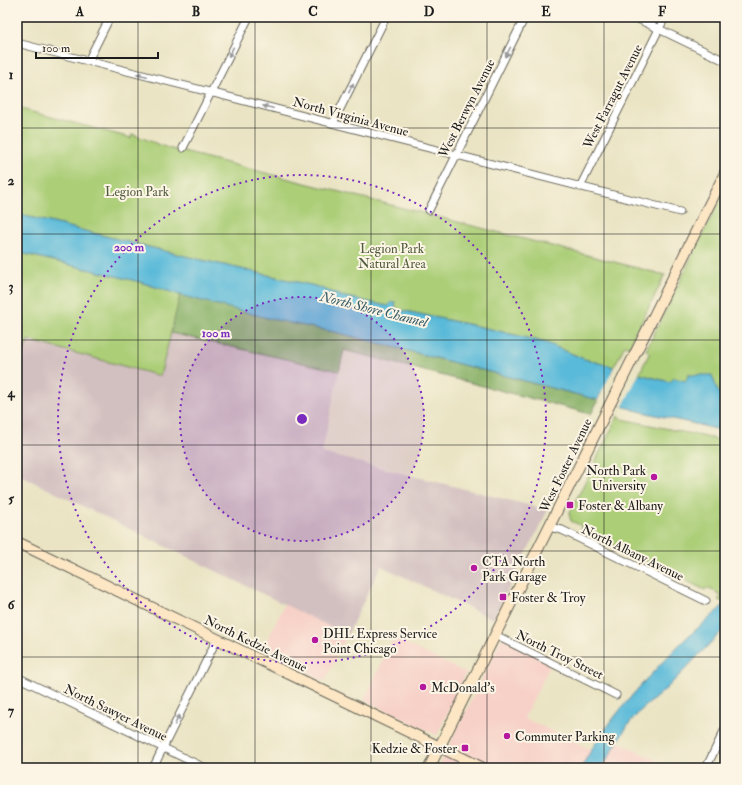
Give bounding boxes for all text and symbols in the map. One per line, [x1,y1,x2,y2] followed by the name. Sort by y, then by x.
[75,4,85,20] text: A
[192,4,200,20] text: B
[308,4,318,20] text: C
[424,4,435,20] text: D
[541,4,551,20] text: E
[658,4,667,20] text: F
[36,34,158,60] scale bar
[42,41,71,56] text: 100 m
[579,41,646,152] street label: West Farragut Avenue
[228,46,234,58] one-way arrow
[505,46,511,58] one-way arrow
[435,56,500,162] street label: West Berwyn Avenue
[9,67,14,83] text: 1
[136,72,148,78] one-way arrow
[348,82,354,94] one-way arrow
[291,94,411,140] street label: North Virginia Avenue
[262,104,274,110] one-way arrow
[8,173,15,189] text: 2
[105,184,170,200] park label: Legion Park
[114,240,145,255] text: 200 m
[358,241,427,272] park label: Legion Park Natural Area
[9,279,14,295] text: 3
[318,288,431,331] water label: North Shore Channel
[202,326,231,341] text: 100 m
[6,385,15,401] text: 4
[295,412,309,426] centre of rings
[536,415,596,516] street label: West Foster Avenue
[586,463,647,495] place label: North Park University
[649,472,659,482] marker: North Park University
[8,491,14,507] text: 5
[578,498,663,515] place label: Foster & Albany
[565,500,575,510] marker: Foster & Albany
[578,521,687,586] street label: North Albany Avenue
[482,554,547,585] place label: CTA North Park Garage
[469,563,479,573] marker: CTA North Park Garage
[511,590,586,607] place label: Foster & Troy
[498,592,508,602] marker: Foster & Troy
[8,597,16,613] text: 6
[202,612,310,676] street label: North Kedzie Avenue
[323,626,438,657] place label: DHL Express Service Point Chicago
[513,627,606,684] street label: North Troy Street
[310,635,320,645] marker: DHL Express Service Point Chicago
[431,680,495,696] place label: McDonald's
[61,681,170,746] street label: North Sawyer Avenue
[418,682,428,692] marker: McDonald's
[8,703,15,719] text: 7
[173,715,180,726] one-way arrow
[515,729,616,745] place label: Commuter Parking
[502,731,512,741] marker: Commuter Parking
[372,741,457,757] place label: Kedzie & Foster
[460,743,470,753] marker: Kedzie & Foster

